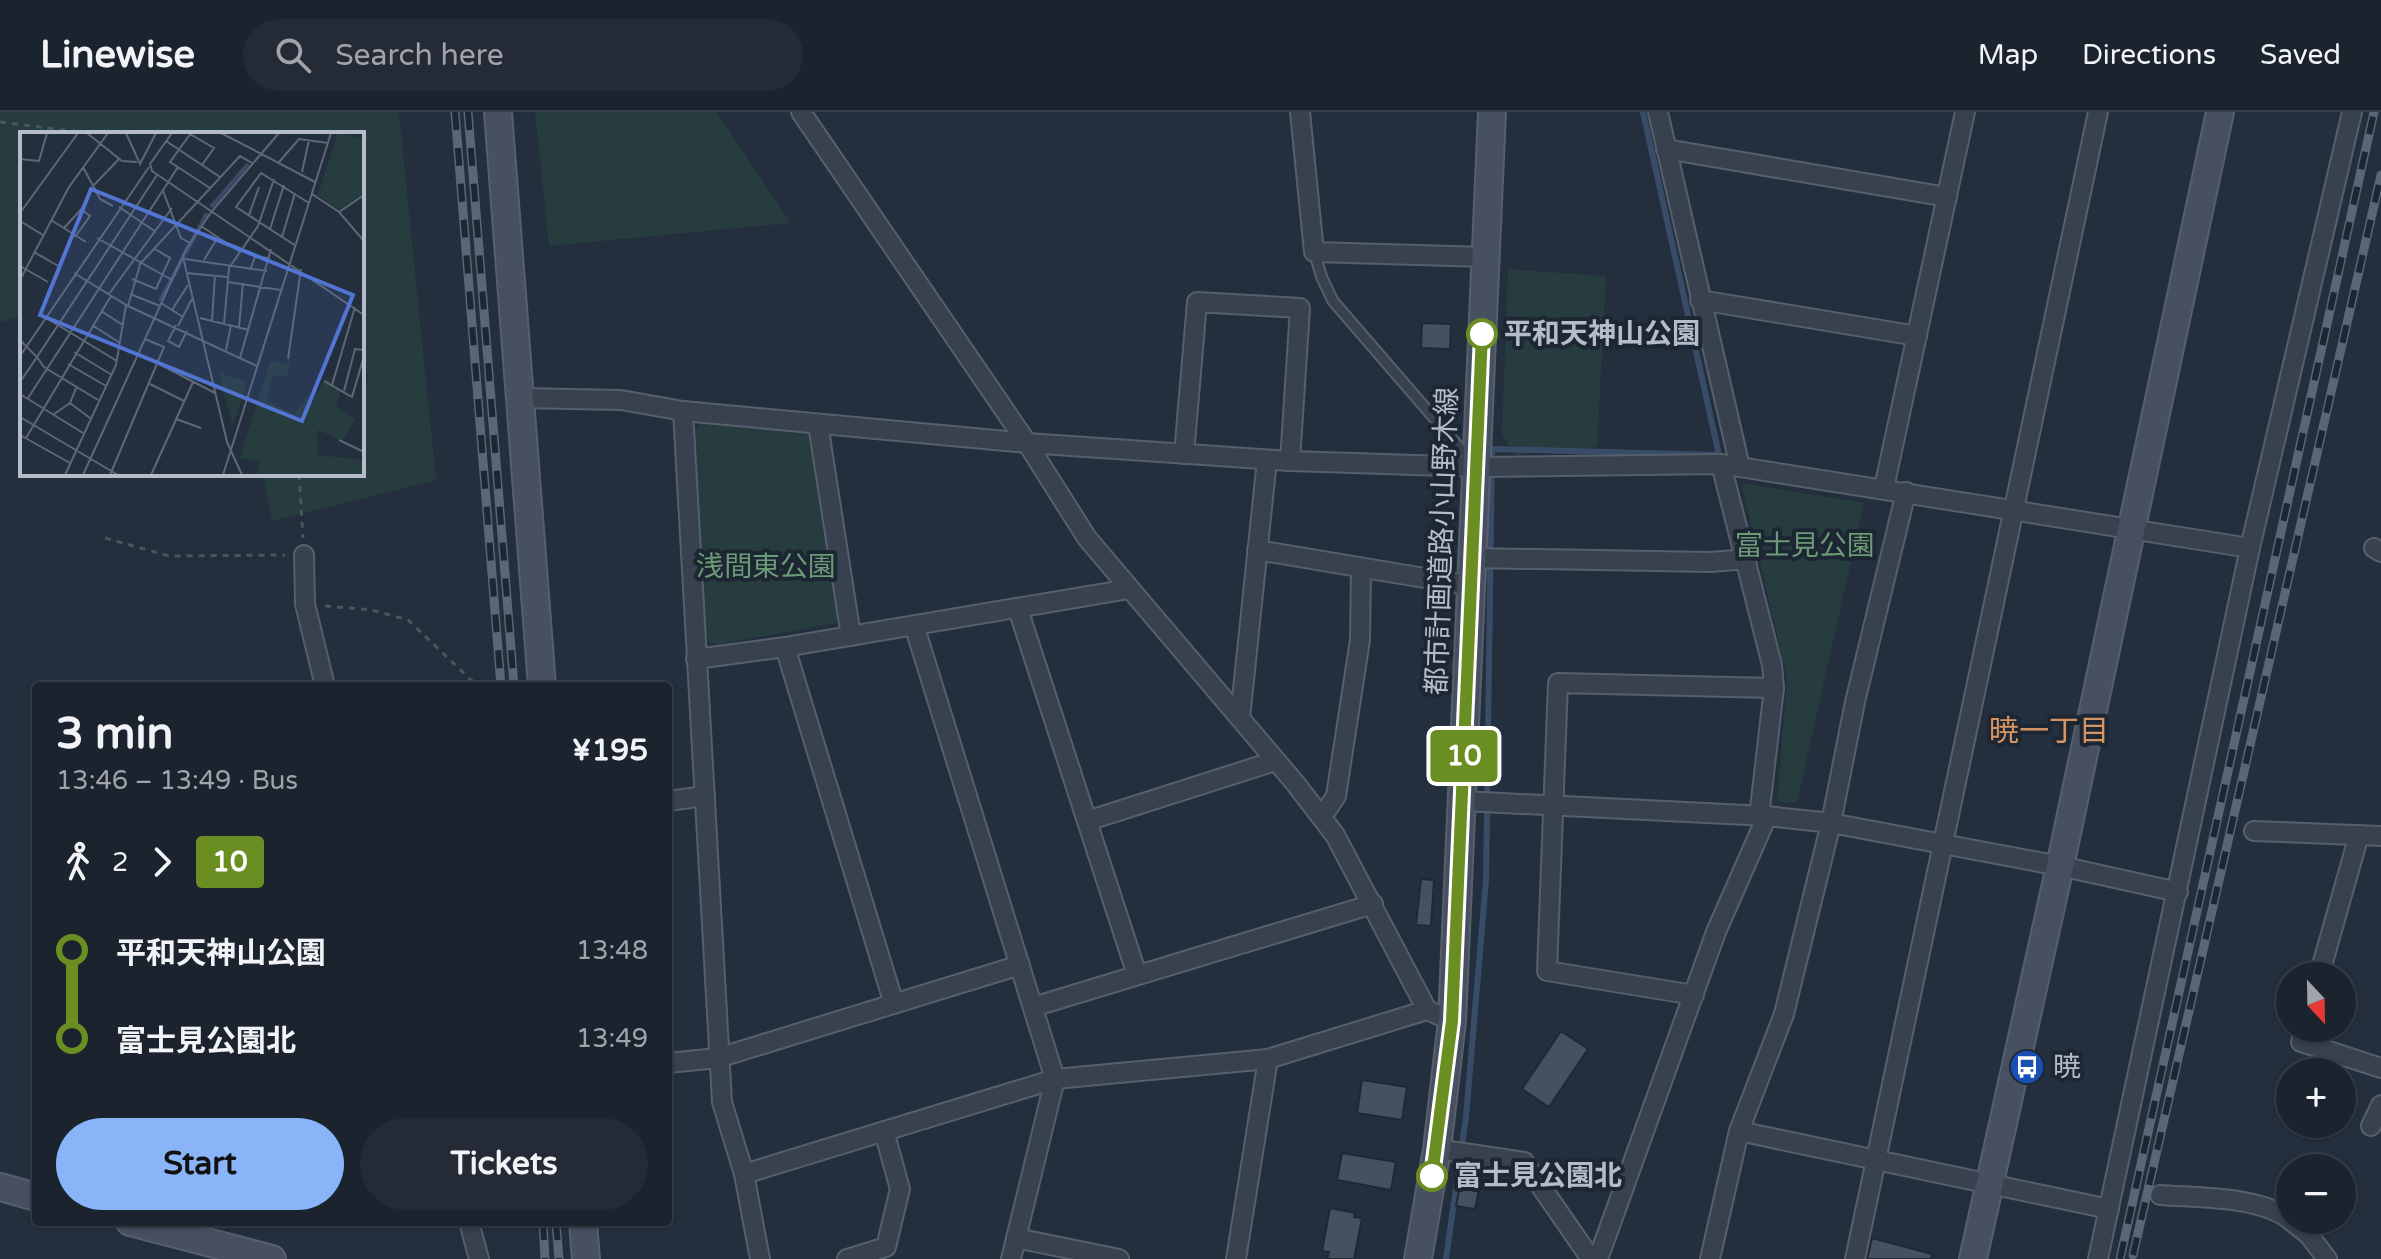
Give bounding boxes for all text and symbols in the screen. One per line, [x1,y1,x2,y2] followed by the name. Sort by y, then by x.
[243,19,803,91] search box
[40,32,195,78] text: Linewise
[271,33,315,77] icon: search
[335,37,504,74] text: Search here
[1978,38,2038,72] text: Map
[2082,38,2216,72] text: Directions
[2260,38,2341,72] text: Saved
[20,132,364,476] inset map
[1504,317,1700,351] place label: 平和天神山公園
[1467,319,1497,349] marker: 平和天神山公園
[1420,386,1464,696] street label: 都市計画道路小山野木線
[1735,529,1875,563] park label: 富士見公園
[696,550,836,584] park label: 浅間東公園
[56,708,173,761] text: 3 min
[1989,713,2109,750] district label: 暁一丁目
[1428,730,1500,782] line badge: 10
[572,732,648,769] text: ¥195
[1446,739,1482,773] text: 10
[56,765,298,796] text: 13:46 – 13:49 · Bus
[56,840,100,884] icon: walk
[140,840,184,884] icon: forward
[212,845,248,879] text: 10
[112,847,128,878] text: 2
[116,935,326,972] text: 平和天神山公園
[576,935,648,966] text: 13:48
[2276,962,2356,1042] north arrow
[2276,962,2356,1234] map controls
[116,1023,296,1060] text: 富士見公園北
[576,1023,648,1054] text: 13:49
[2008,1048,2046,1086] bus stop icon: 暁
[2053,1050,2081,1084] place label: 暁
[2276,1058,2356,1138] button: +
[56,1118,344,1210] button: Start
[360,1118,648,1210] button: Tickets
[2276,1154,2356,1234] button: −
[1454,1159,1622,1193] place label: 富士見公園北
[1417,1161,1447,1191] marker: 富士見公園北

